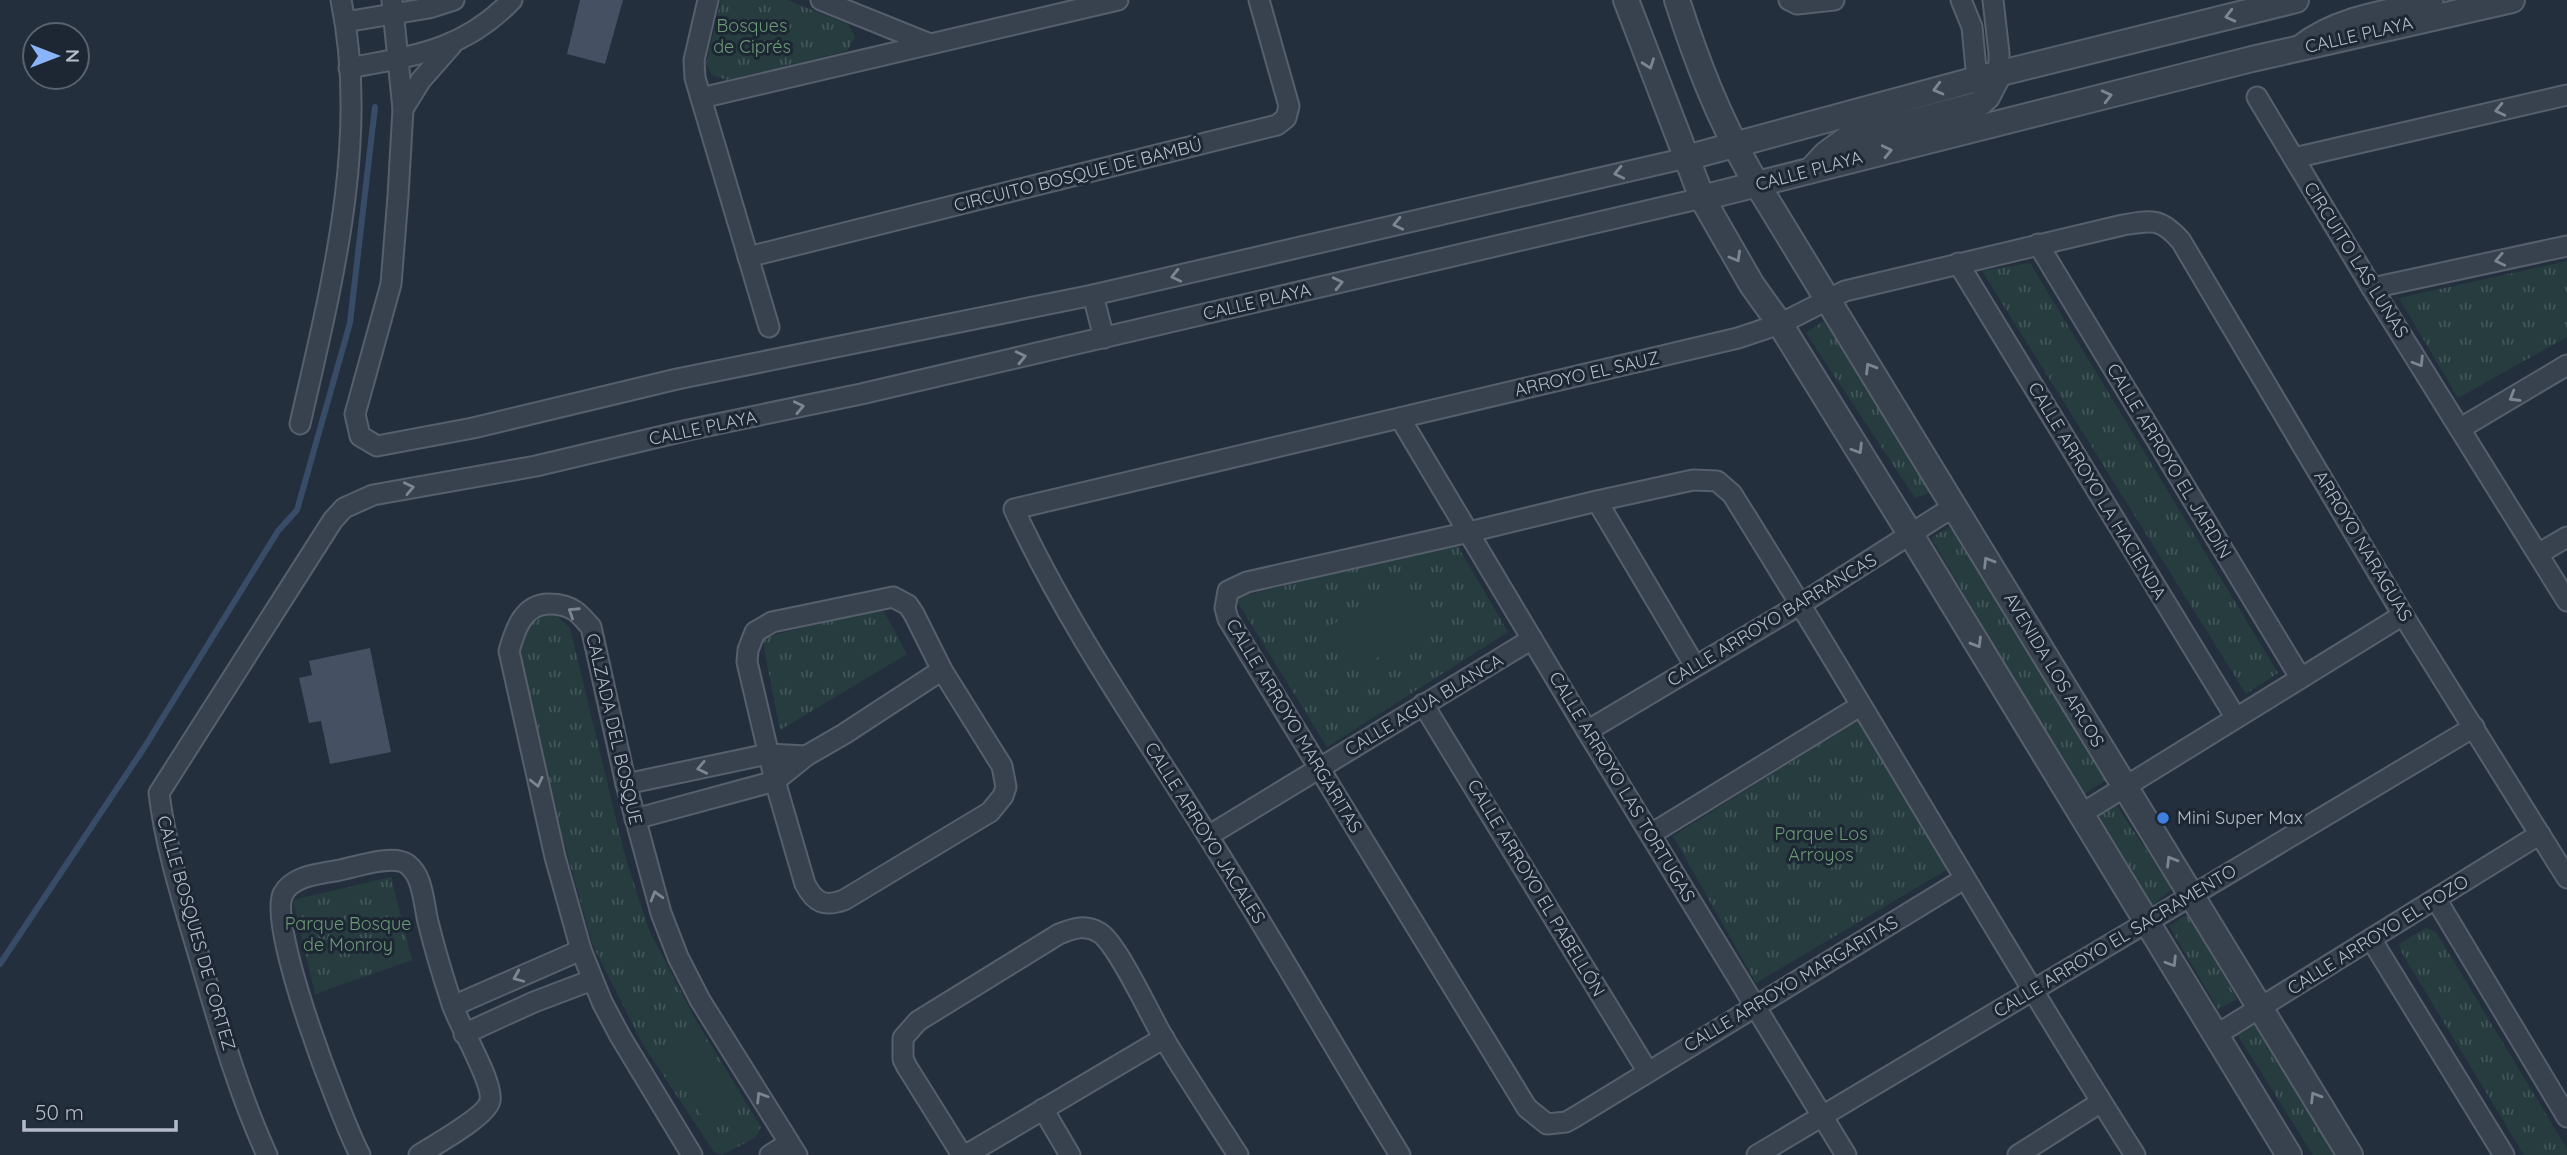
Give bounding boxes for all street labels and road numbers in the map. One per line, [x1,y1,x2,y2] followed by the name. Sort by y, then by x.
[2303,11,2415,58] street label: CALLE PLAYA
[951,133,1204,217] street label: CIRCUITO BOSQUE DE BAMBÚ
[1753,145,1865,196] street label: CALLE PLAYA
[2299,177,2414,342] street label: CIRCUITO LAS LUNAS
[1201,278,1313,325] street label: CALLE PLAYA
[1512,346,1662,401] street label: ARROYO EL SAUZ
[2102,359,2237,563] street label: CALLE ARROYO EL JARDÍN
[2023,378,2172,604] street label: CALLE ARROYO LA HACIENDA
[647,405,759,450] street label: CALLE PLAYA
[2309,466,2418,626] street label: ARROYO NARAGUAS
[1663,548,1881,691] street label: CALLE ARROYO BARRANCAS
[1999,588,2110,751] street label: AVENIDA LOS ARCOS
[1221,614,1368,837] street label: CALLE ARROYO MARGARITAS
[581,631,648,827] street label: CALZADA DEL BOSQUE
[1340,648,1507,761] street label: CALLE AGUA BLANCA
[1544,667,1701,906] street label: CALLE ARROYO LAS TORTUGAS
[1140,738,1271,928] street label: CALLE ARROYO JACALES
[1462,775,1610,1000] street label: CALLE ARROYO EL PABELLÓN
[152,813,241,1053] street label: CALLE BOSQUES DE CORTEZ
[1989,859,2240,1022] street label: CALLE ARROYO EL SACRAMENTO
[2283,869,2473,1000] street label: CALLE ARROYO EL POZO
[1679,910,1902,1057] street label: CALLE ARROYO MARGARITAS

